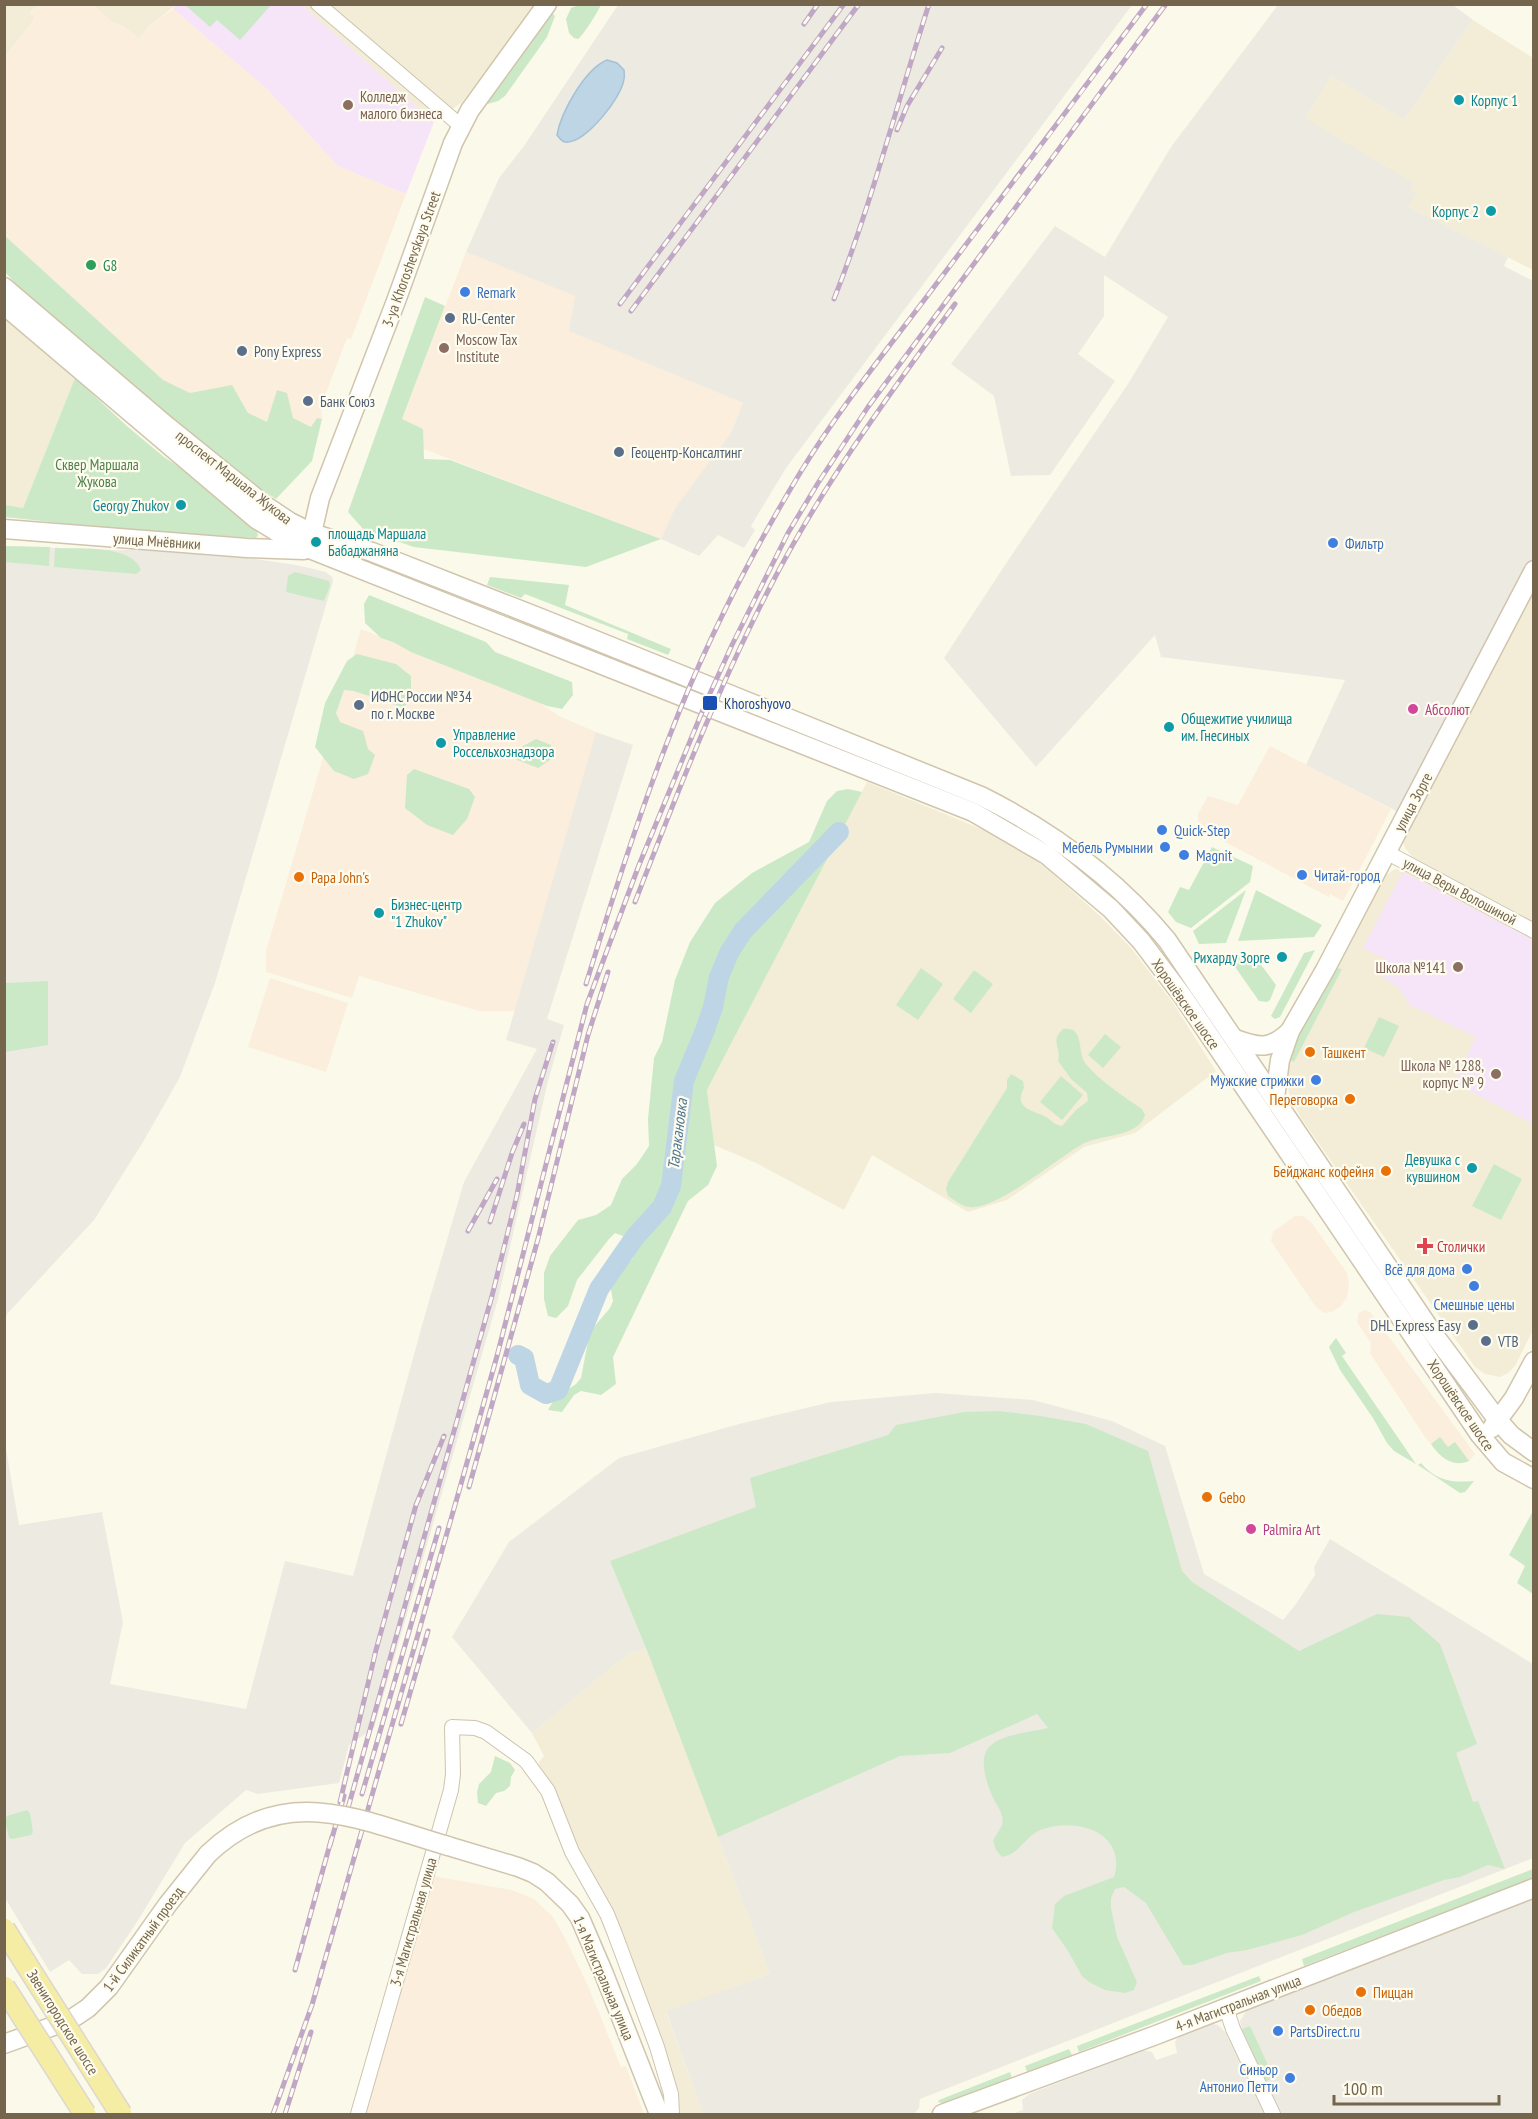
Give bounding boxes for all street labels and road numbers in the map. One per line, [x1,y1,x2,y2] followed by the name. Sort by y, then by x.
[378,188,444,330] street label: 3-ya Khoroshevskaya Street
[172,426,296,528] street label: проспект Маршала Жукова
[113,528,201,554] street label: улица Мнёвники
[1390,769,1436,835] street label: улица Зорге
[1400,853,1520,929] street label: улица Веры Волошиной
[1148,955,1224,1053] street label: Хорошёвское шоссе
[1423,1356,1499,1454] street label: Хорошёвское шоссе
[386,1855,440,1989] street label: 3-я Магистральная улица
[98,1882,188,1995] street label: 1-й Силикатный проезд
[569,1913,639,2043] street label: 1-я Магистральная улица
[23,1966,103,2078] street label: Звенигородское шоссе
[1172,1970,1304,2036] street label: 4-я Магистральная улица

